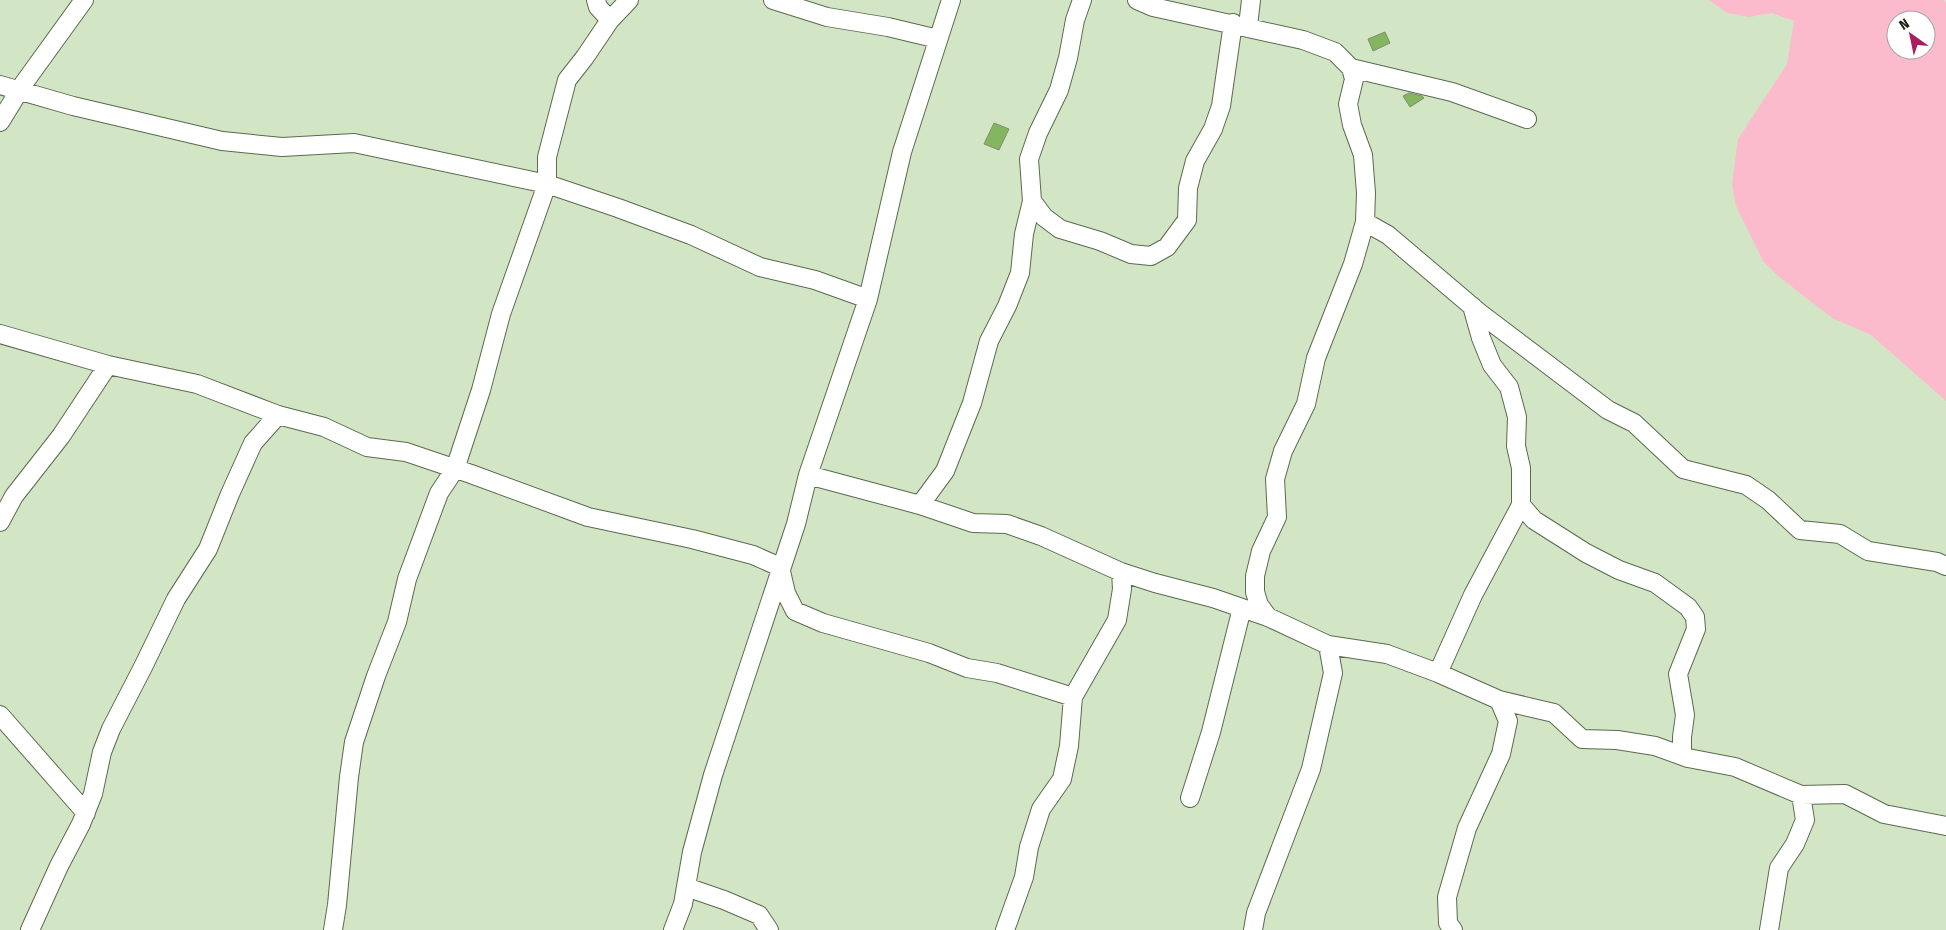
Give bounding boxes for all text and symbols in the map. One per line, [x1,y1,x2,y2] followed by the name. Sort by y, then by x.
[1886,10,1936,60] north arrow
[1896,15,1912,34] text: N

